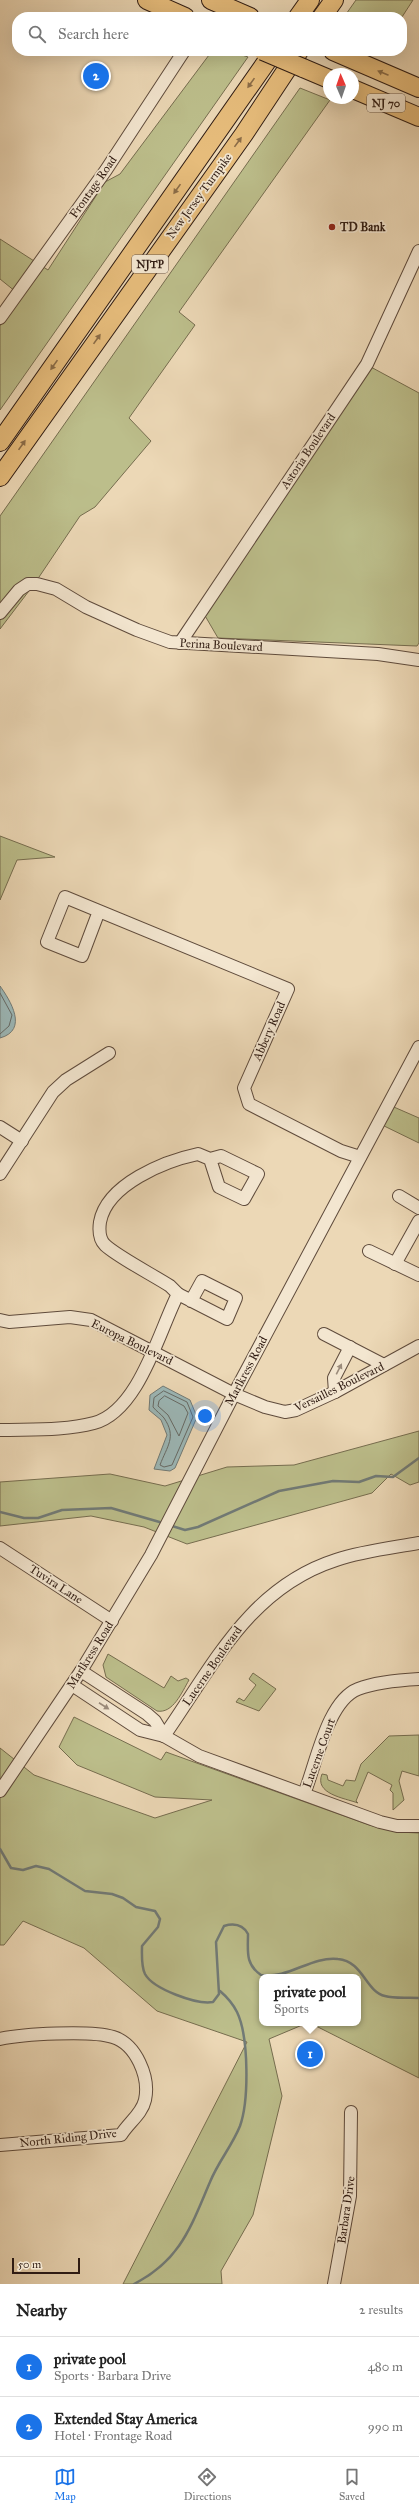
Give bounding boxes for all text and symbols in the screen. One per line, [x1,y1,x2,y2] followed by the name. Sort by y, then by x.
[12,12,407,56] search box
[26,23,48,45] icon: search
[58,25,129,43] text: Search here
[83,61,109,91] pin: 2
[323,68,359,104] north arrow
[378,70,389,76] one-way arrow
[247,78,255,88] one-way arrow
[367,94,405,112] road number: NJ 70
[234,137,242,148] one-way arrow
[163,151,236,242] street label: New Jersey Turnpike
[66,153,120,221] street label: Frontage Road
[173,184,181,195] one-way arrow
[339,220,386,234] place label: TD Bank
[327,222,337,232] marker: TD Bank
[132,255,168,273] road number: NJTP
[93,334,101,344] one-way arrow
[50,359,58,370] one-way arrow
[277,411,338,492] street label: Astoria Boulevard
[18,440,26,451] one-way arrow
[179,636,263,654] street label: Perina Boulevard
[249,999,288,1064] street label: Abbery Road
[89,1316,175,1368] street label: Europa Boulevard
[222,1334,270,1408] street label: Marlkress Road
[291,1359,386,1415] street label: Versailles Boulevard
[336,1363,342,1374] one-way arrow
[195,1406,215,1426] your location
[27,1561,85,1607] street label: Tuvira Lane
[64,1619,116,1691] street label: Marlkress Road
[179,1624,245,1708] street label: Lucerne Boulevard
[99,1703,110,1710] one-way arrow
[300,1715,338,1790] street label: Lucerne Court
[259,1974,361,2026] popup
[274,1983,346,2001] text: private pool
[274,2001,309,2017] text: Sports
[297,2039,323,2069] pin: 1
[19,2126,117,2151] street label: North Riding Drive
[334,2175,358,2245] street label: Barbara Drive
[12,2256,80,2275] scale bar
[18,2258,41,2271] text: 50 m
[16,2300,67,2321] text: Nearby
[359,2302,403,2318] text: 2 results
[54,2350,126,2368] text: private pool
[26,2359,32,2375] text: 1
[368,2359,403,2375] text: 480 m
[54,2368,171,2384] text: Sports · Barbara Drive
[54,2410,197,2428] text: Extended Stay America
[26,2419,32,2435] text: 2
[368,2419,403,2435] text: 990 m
[54,2428,172,2444] text: Hotel · Frontage Road
[54,2466,76,2503] tab: Map
[184,2466,231,2503] tab: Directions
[339,2466,365,2503] tab: Saved

